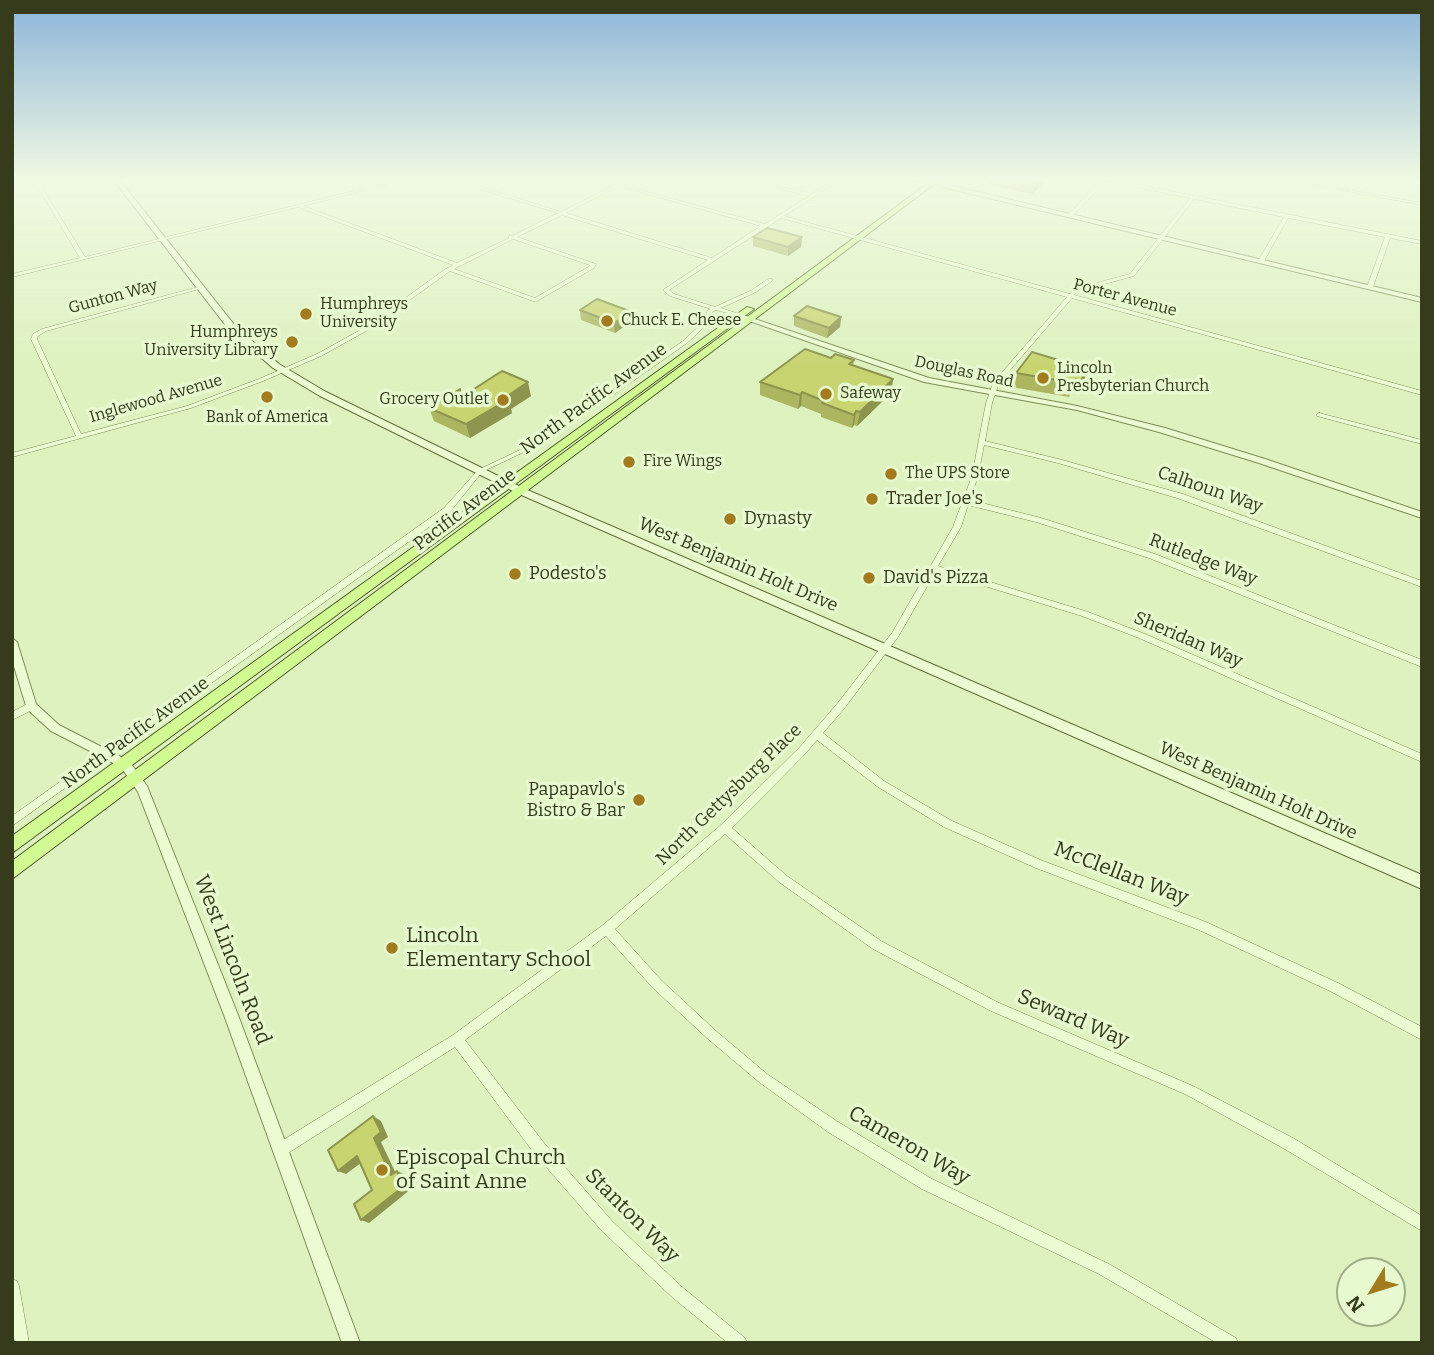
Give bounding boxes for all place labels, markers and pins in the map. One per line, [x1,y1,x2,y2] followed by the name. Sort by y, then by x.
[320,295,408,333] place label: Humphreys University
[298,306,314,322] marker: Humphreys University
[621,311,741,331] place label: Chuck E. Cheese
[599,313,615,329] marker: Chuck E. Cheese
[144,323,278,361] place label: Humphreys University Library
[284,334,300,350] marker: Humphreys University Library
[1057,359,1209,397] place label: Lincoln Presbyterian Church
[1035,370,1051,386] marker: Lincoln Presbyterian Church
[840,384,901,404] place label: Safeway
[818,386,834,402] marker: Safeway
[259,389,275,405] marker: Bank of America
[379,390,489,410] place label: Grocery Outlet
[495,392,511,408] marker: Grocery Outlet
[206,408,328,428] place label: Bank of America
[643,452,722,472] place label: Fire Wings
[621,454,637,470] marker: Fire Wings
[905,464,1010,484] place label: The UPS Store
[883,466,899,482] marker: The UPS Store
[886,488,983,510] place label: Trader Joe's
[864,491,880,507] marker: Trader Joe's
[744,508,812,530] place label: Dynasty
[722,511,738,527] marker: Dynasty
[529,563,607,585] place label: Podesto's
[507,566,523,582] marker: Podesto's
[883,567,989,589] place label: David's Pizza
[861,570,877,586] marker: David's Pizza
[527,779,625,822] place label: Papapavlo's Bistro & Bar
[631,792,647,808] marker: Papapavlo's Bistro & Bar
[406,923,591,973] place label: Lincoln Elementary School
[384,940,400,956] marker: Lincoln Elementary School
[396,1145,566,1195] place label: Episcopal Church of Saint Anne
[374,1162,390,1178] marker: Episcopal Church of Saint Anne

